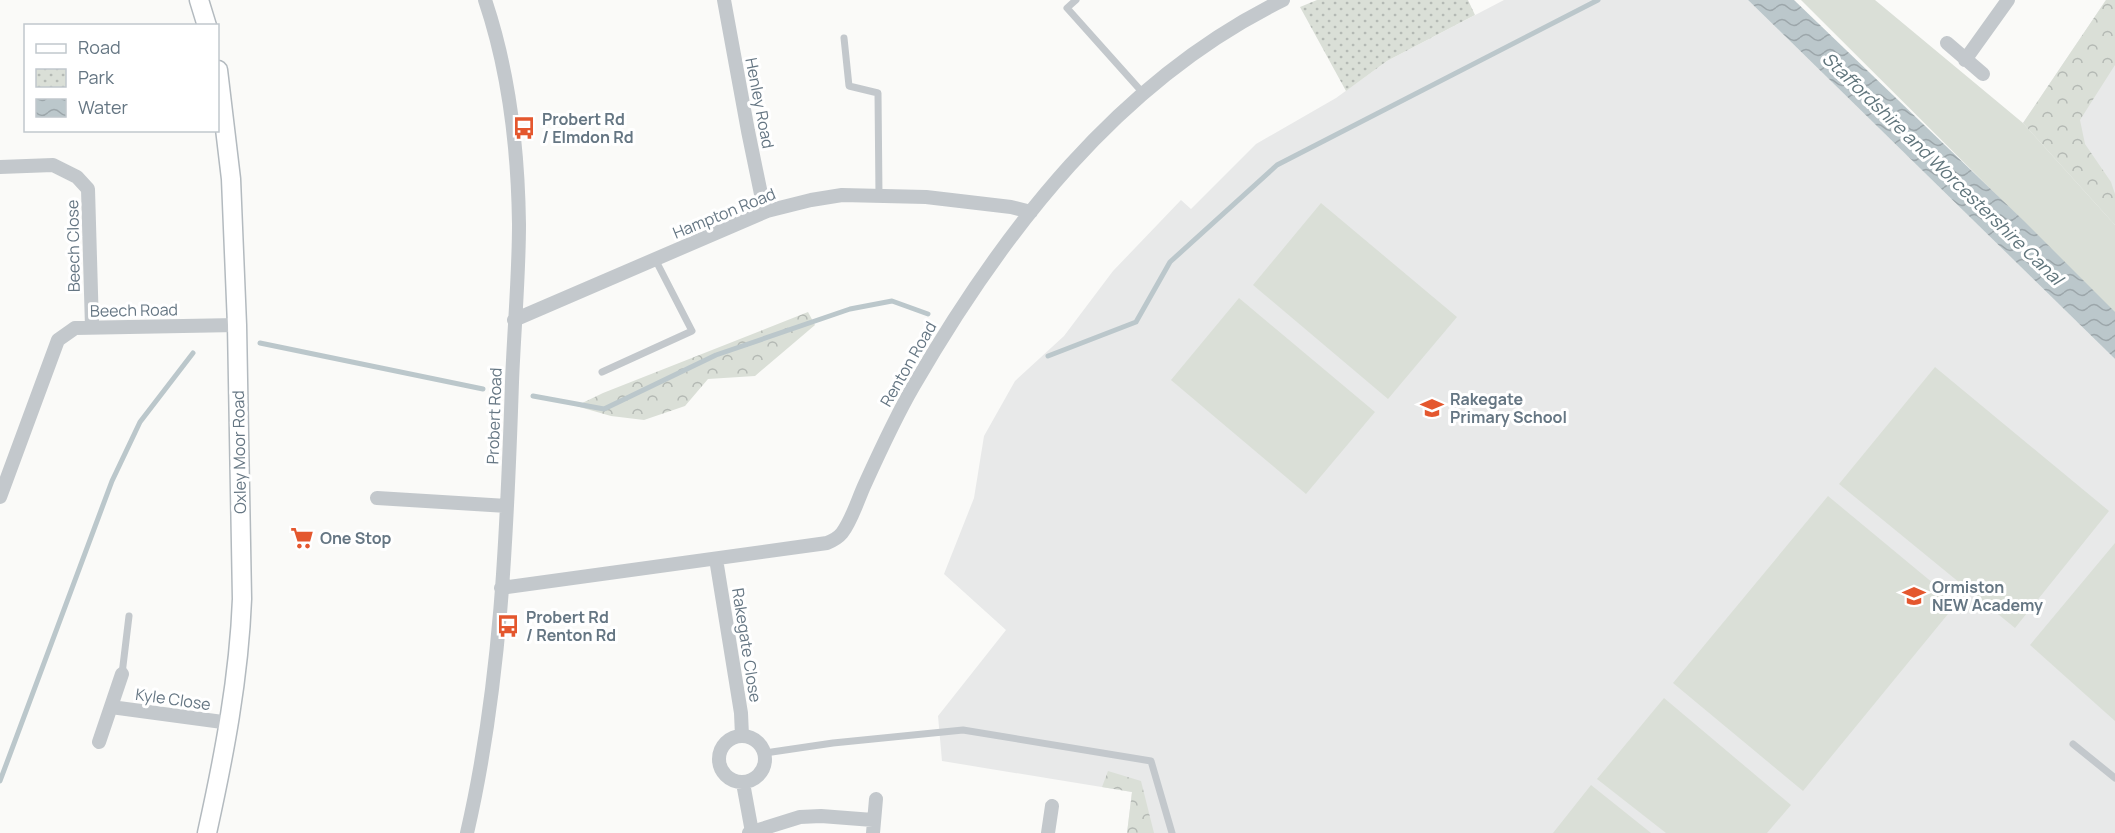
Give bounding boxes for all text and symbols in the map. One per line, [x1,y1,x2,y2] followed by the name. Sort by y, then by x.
[24,24,219,132] legend
[78,35,121,59] text: Road
[1818,46,2070,292] water label: Staffordshire and Worcestershire Canal
[740,56,780,150] street label: Henley Road
[78,65,115,89] text: Park
[78,95,128,119] text: Water
[542,108,634,148] place label: Probert Rd / Elmdon Rd
[511,115,537,141] bus stop icon: Probert Rd / Elmdon Rd
[669,182,779,244] street label: Hampton Road
[61,200,85,292] street label: Beech Close
[90,298,178,322] street label: Beech Road
[875,317,941,411] street label: Renton Road
[481,367,507,465] street label: Probert Road
[1450,388,1567,428] place label: Rakegate Primary School
[227,390,251,514] street label: Oxley Moor Road
[1419,395,1445,421] school or university icon: Rakegate Primary School
[289,525,315,551] supermarket icon: One Stop
[320,527,392,549] place label: One Stop
[1932,576,2043,616] place label: Ormiston NEW Academy
[1901,583,1927,609] school or university icon: Ormiston NEW Academy
[727,586,767,704] street label: Rakegate Close
[526,606,616,646] place label: Probert Rd / Renton Rd
[495,613,521,639] bus stop icon: Probert Rd / Renton Rd
[134,683,212,715] street label: Kyle Close

